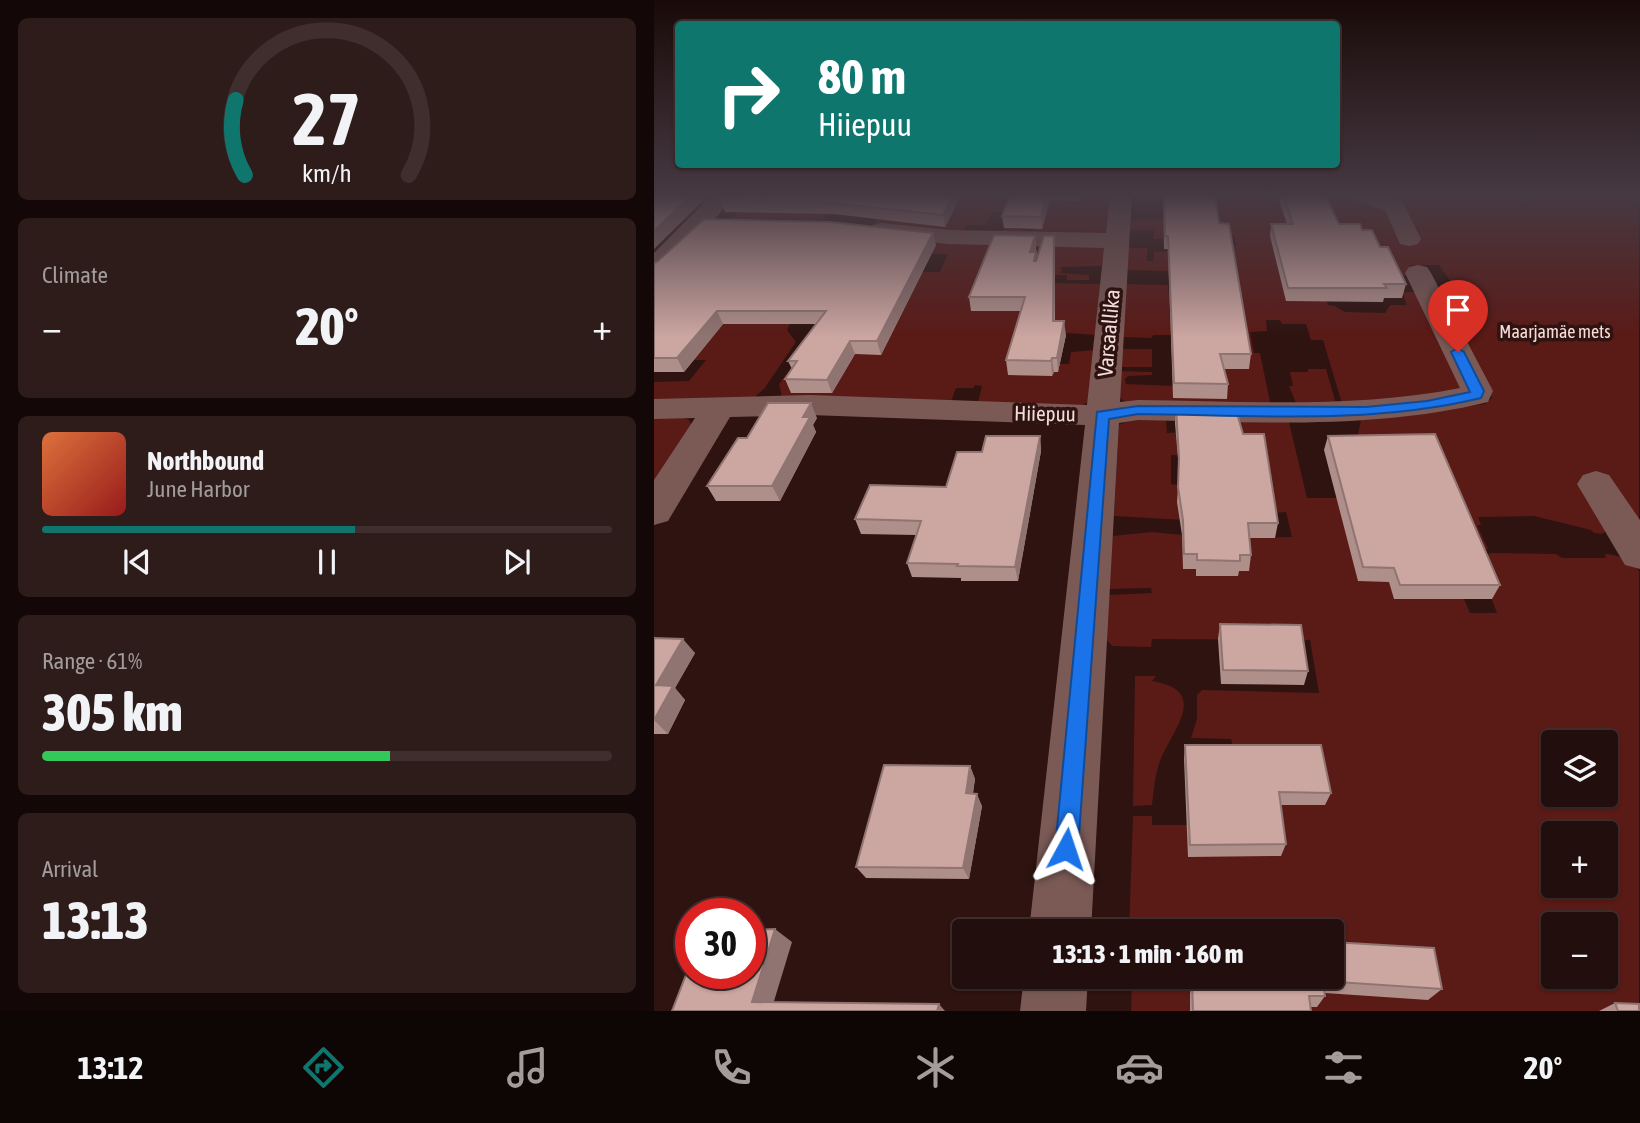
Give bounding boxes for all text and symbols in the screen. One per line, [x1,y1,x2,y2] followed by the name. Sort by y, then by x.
[818,48,906,104] text: 80 m
[703,49,794,140] icon: right
[293,77,361,160] text: 27
[818,106,912,143] text: Hiiepuu
[302,159,352,187] text: km/h
[42,262,108,288] text: Climate
[1428,280,1488,352] pin
[1092,288,1124,378] street label: Varsaallika
[1439,291,1477,329] icon: arrive
[295,296,359,356] text: 20°
[42,305,62,348] text: −
[592,305,612,348] text: +
[1499,321,1611,342] park label: Maarjamäe mets
[1014,400,1076,426] street label: Hiiepuu
[147,446,264,476] text: Northbound
[147,476,250,502] text: June Harbor
[118,543,156,581] icon: previous
[308,543,346,581] icon: pause
[498,543,536,581] icon: next
[42,648,142,674] text: Range · 61%
[42,682,183,742] text: 305 km
[1541,730,1618,989] map controls
[1541,730,1618,807] button: layers
[1029,812,1103,886] position arrow
[1541,821,1618,898] button: +
[42,856,98,882] text: Arrival
[42,890,149,950] text: 13:13
[675,898,766,989] speed limit sign: 30
[1541,912,1618,989] button: −
[1053,939,1243,969] text: 13:13 · 1 min · 160 m
[299,1043,348,1092] icon: directions
[503,1043,552,1092] icon: music
[707,1043,756,1092] icon: phone
[911,1043,960,1092] icon: climate
[1115,1043,1164,1092] icon: car
[1319,1043,1368,1092] icon: filters
[78,1049,143,1086] text: 13:12
[1523,1049,1562,1086] text: 20°

